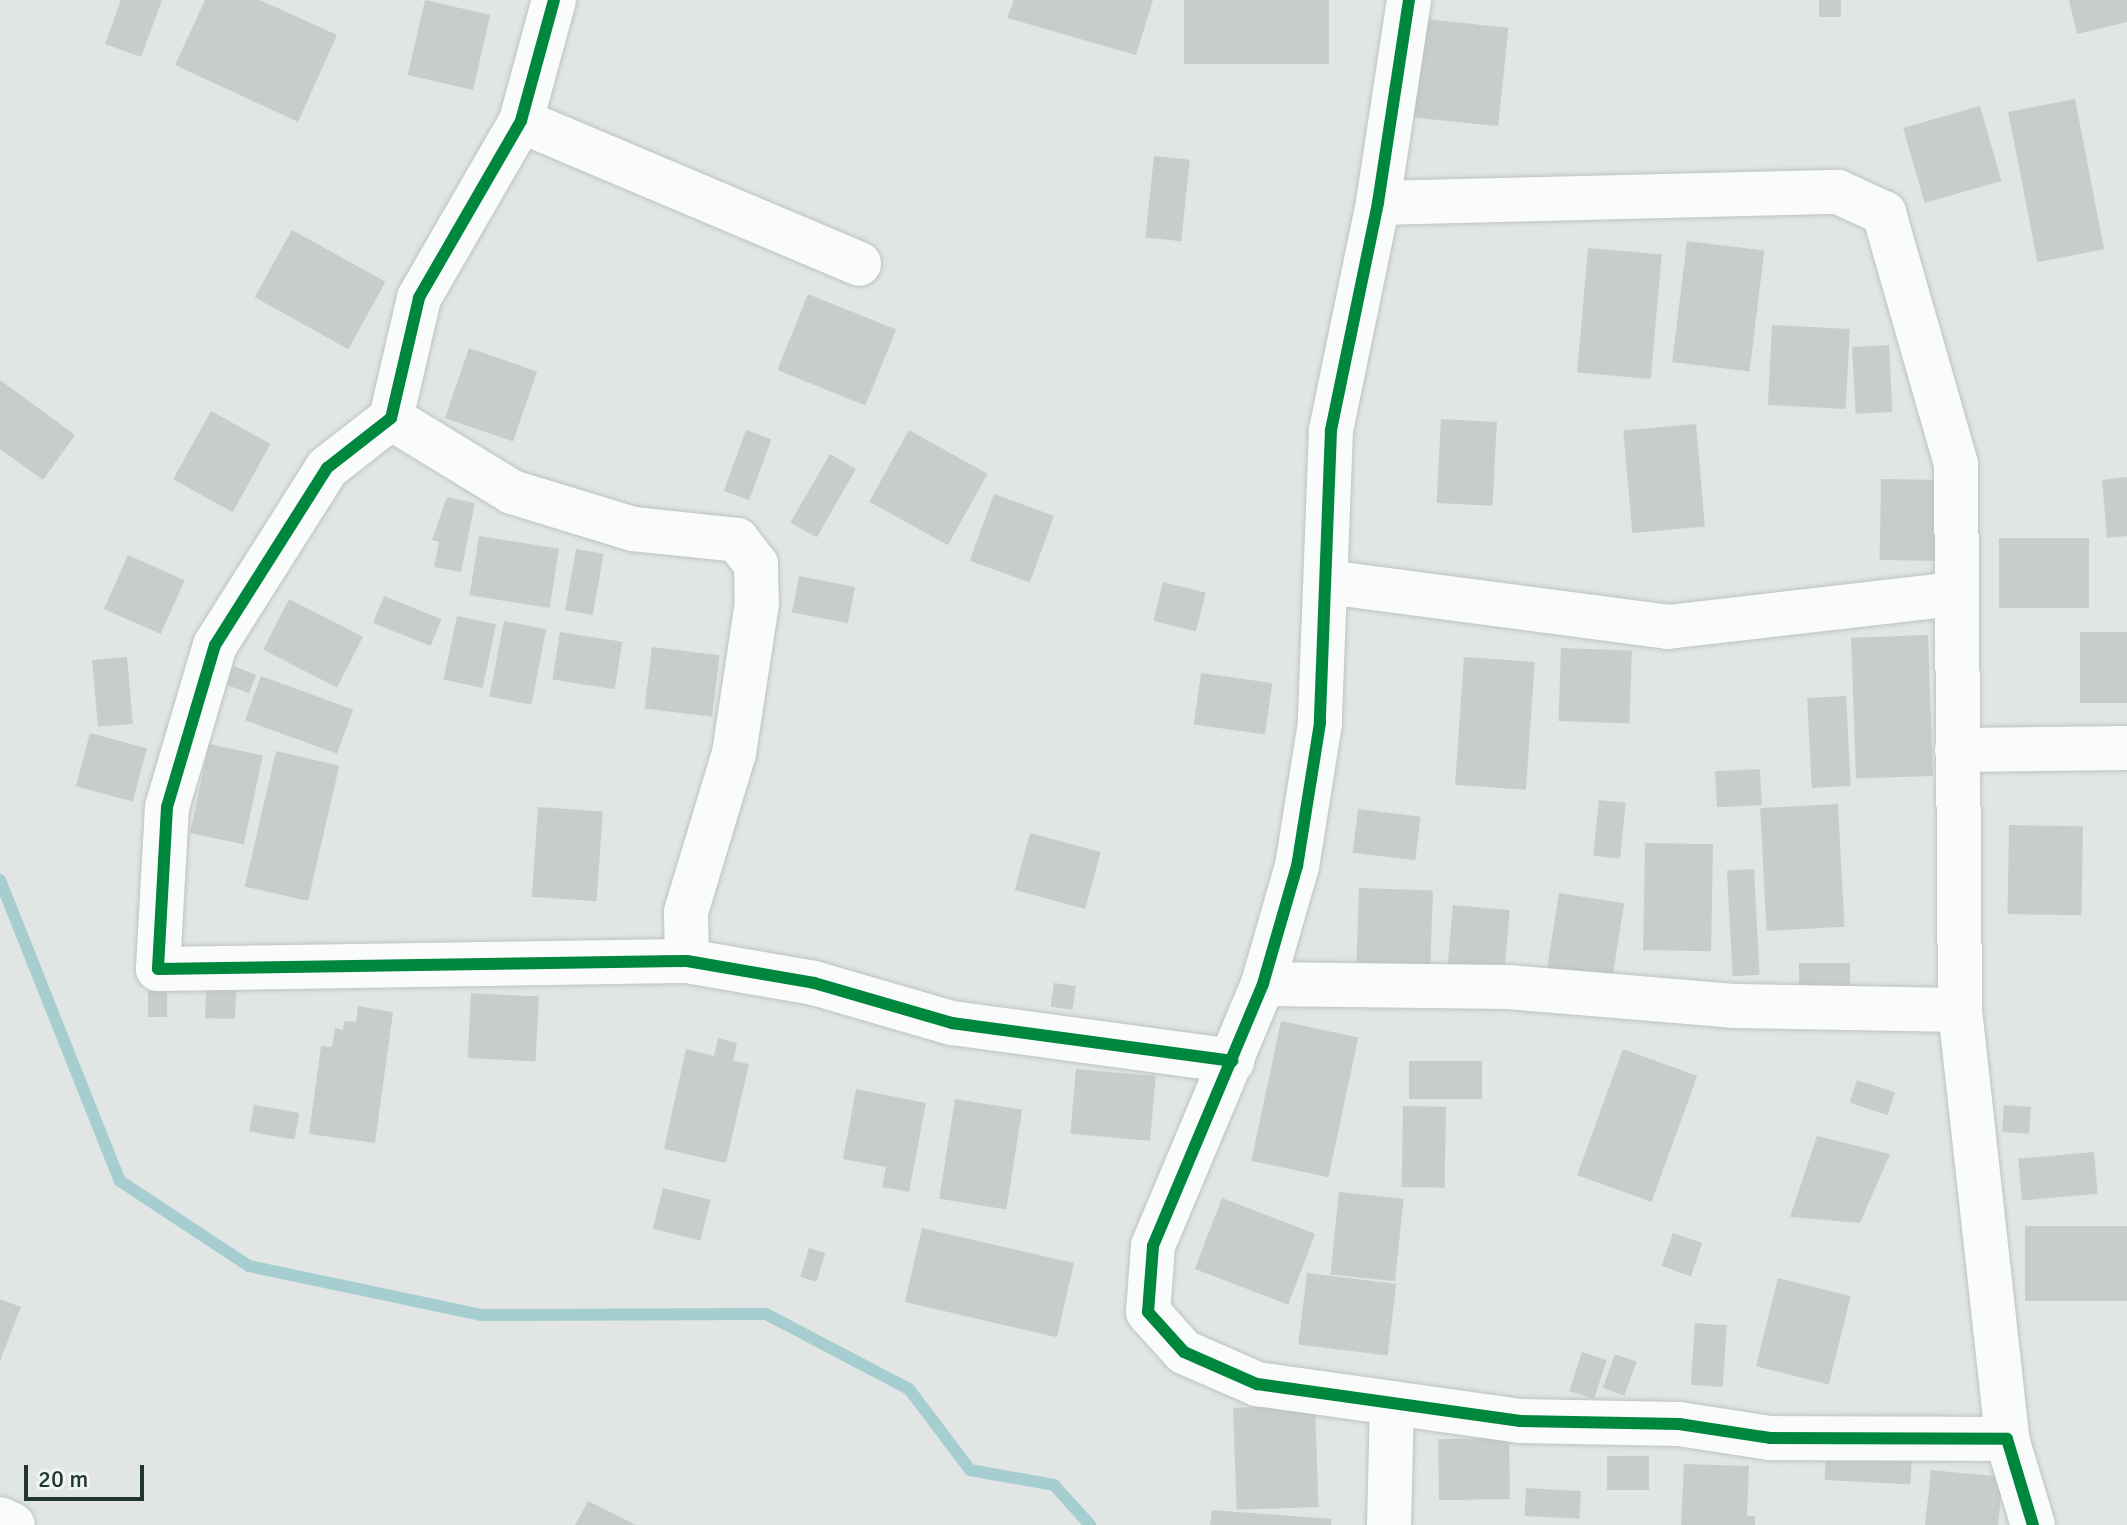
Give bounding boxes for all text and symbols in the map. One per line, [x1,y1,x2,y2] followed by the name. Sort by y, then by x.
[28,1449,148,1499] scale bar
[38,1464,88,1494] text: 20 m

